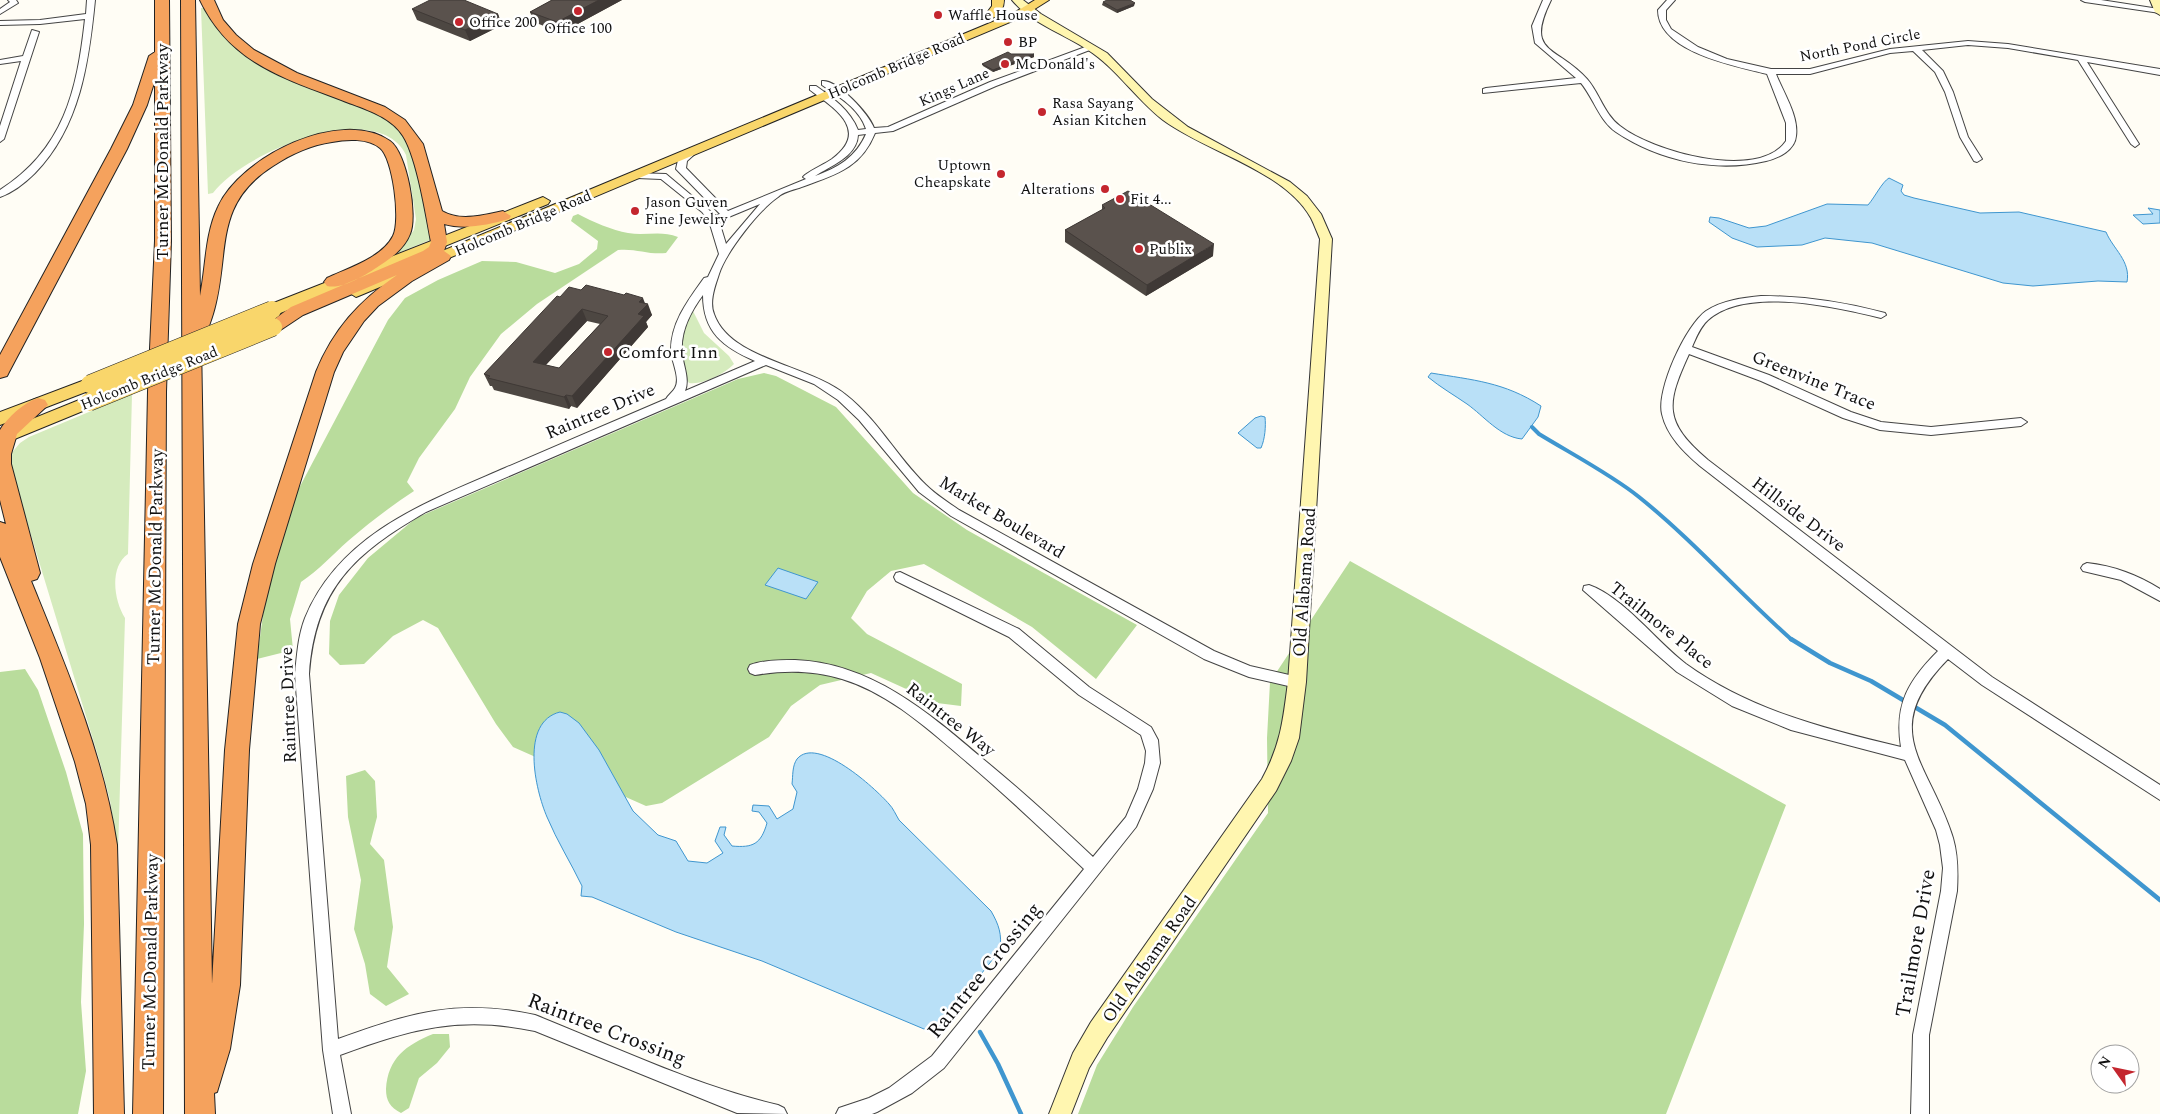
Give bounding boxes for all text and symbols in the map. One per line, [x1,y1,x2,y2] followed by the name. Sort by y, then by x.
[948,4,1038,27] place label: Waffle House
[572,5,584,17] marker: Office 100
[932,9,944,21] marker: Waffle House
[469,11,537,34] place label: Office 200
[453,16,465,28] marker: Office 200
[544,17,612,40] place label: Office 100
[1798,23,1922,68] street label: North Pond Circle
[824,27,968,106] street label: Holcomb Bridge Road
[1018,31,1037,54] place label: BP
[1002,36,1014,48] marker: BP
[149,42,176,260] street label: Turner McDonald Parkway
[1015,53,1095,76] place label: McDonald's
[999,58,1011,70] marker: McDonald's
[915,62,993,113] street label: Kings Lane
[1052,92,1147,132] place label: Rasa Sayang Asian Kitchen
[1036,106,1048,118] marker: Rasa Sayang Asian Kitchen
[914,154,991,194] place label: Uptown Cheapskate
[995,168,1007,180] marker: Uptown Cheapskate
[1020,178,1095,201] place label: Alterations
[1099,183,1111,195] marker: Alterations
[451,184,595,263] street label: Holcomb Bridge Road
[1130,188,1172,211] place label: Fit 4...
[645,191,728,231] place label: Jason Guven Fine Jewelry
[1114,193,1126,205] marker: Fit 4...
[629,205,641,217] marker: Jason Guven Fine Jewelry
[1149,238,1192,261] place label: Publix
[1133,243,1145,255] marker: Publix
[618,339,718,366] place label: Comfort Inn
[77,340,221,417] street label: Holcomb Bridge Road
[1748,343,1880,418] street label: Greenvine Trace
[602,346,614,358] marker: Comfort Inn
[541,376,659,447] street label: Raintree Drive
[140,447,171,666] street label: Turner McDonald Parkway
[934,469,1070,566] street label: Market Boulevard
[1746,470,1851,559] street label: Hillside Drive
[1286,506,1323,658] street label: Old Alabama Road
[1604,575,1720,676] street label: Trailmore Place
[273,646,304,764] street label: Raintree Drive
[900,676,1002,764] street label: Raintree Way
[135,852,166,1071] street label: Turner McDonald Parkway
[1887,867,1945,1020] street label: Trailmore Drive
[1095,890,1203,1028] street label: Old Alabama Road
[920,895,1050,1046] street label: Raintree Crossing
[523,985,691,1075] street label: Raintree Crossing
[2090,1044,2140,1094] north arrow
[2093,1052,2116,1073] text: N

